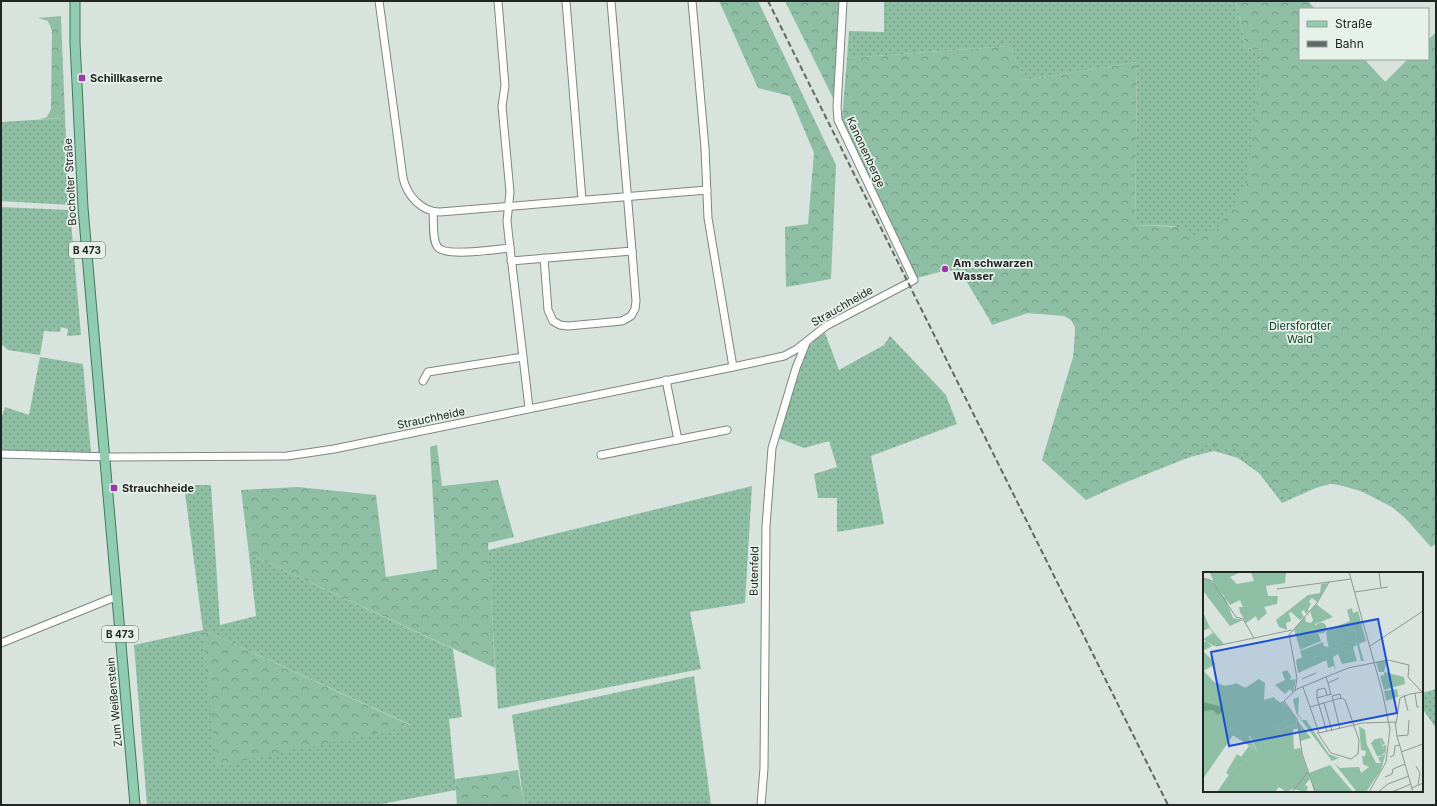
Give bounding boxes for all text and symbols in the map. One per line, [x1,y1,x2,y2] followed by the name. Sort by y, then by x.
[1299,8,1429,60] legend
[1335,16,1372,31] text: Straße
[1335,36,1364,51] text: Bahn
[90,71,163,85] place label: Schillkaserne
[77,73,87,83] marker: Schillkaserne
[844,114,888,190] street label: Kanonenberge
[61,138,79,226] street label: Bocholter Straße
[69,242,105,258] road number: B 473
[953,256,1033,283] place label: Am schwarzen Wasser
[940,264,950,274] marker: Am schwarzen Wasser
[809,283,875,329] street label: Strauchheide
[1269,319,1331,346] park label: Diersfordter Wald
[396,404,466,432] street label: Strauchheide
[122,481,194,495] place label: Strauchheide
[109,483,119,493] marker: Strauchheide
[747,546,761,596] street label: Butenfeld
[1203,572,1423,792] inset map
[102,626,138,642] road number: B 473
[103,657,125,747] street label: Zum Weißenstein

